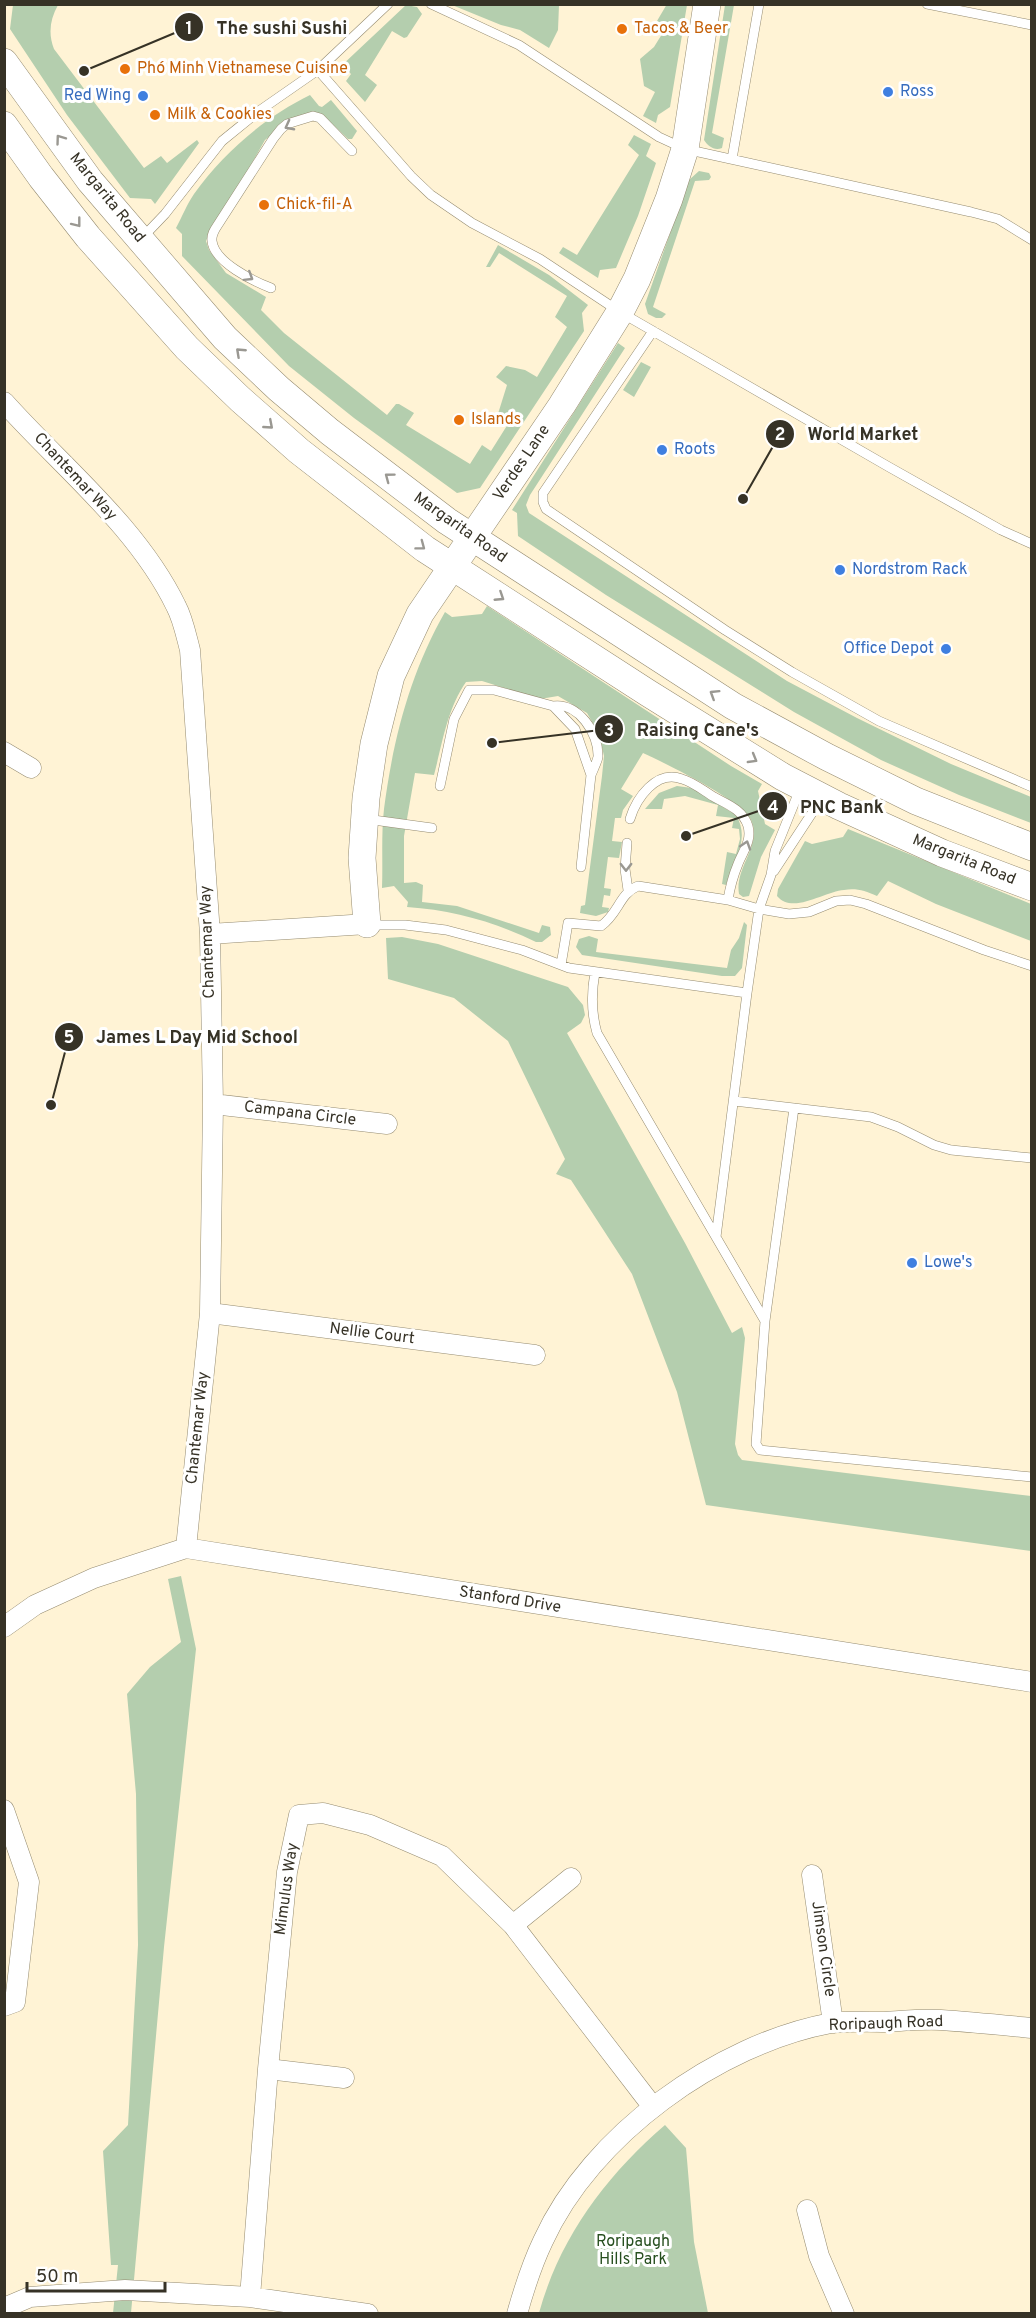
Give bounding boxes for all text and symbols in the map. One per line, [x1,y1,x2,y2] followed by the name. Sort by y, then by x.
[174,9,359,45] callout: The sushi Sushi
[185,18,193,41] text: 1
[217,18,347,41] text: The sushi Sushi
[634,19,728,39] place label: Tacos & Beer
[615,22,629,36] marker: Tacos & Beer
[137,59,348,79] place label: Phó Minh Vietnamese Cuisine
[118,62,132,76] marker: Phó Minh Vietnamese Cuisine
[900,82,934,102] place label: Ross
[881,85,895,99] marker: Ross
[64,86,131,106] place label: Red Wing
[136,89,150,103] marker: Red Wing
[167,105,272,125] place label: Milk & Cookies
[148,108,162,122] marker: Milk & Cookies
[284,118,295,130] one-way arrow
[56,135,67,146] one-way arrow
[65,149,149,247] street label: Margarita Road
[276,195,353,215] place label: Chick-fil-A
[257,198,271,212] marker: Chick-fil-A
[69,216,80,227] one-way arrow
[243,270,253,282] one-way arrow
[236,348,247,359] one-way arrow
[471,410,521,430] place label: Islands
[452,413,466,427] marker: Islands
[765,416,930,452] callout: World Market
[262,417,273,428] one-way arrow
[489,421,555,505] street label: Verdes Lane
[774,424,786,447] text: 2
[808,424,918,447] text: World Market
[29,429,121,525] street label: Chantemar Way
[674,440,716,460] place label: Roots
[655,443,669,457] marker: Roots
[385,473,396,484] one-way arrow
[409,488,511,568] street label: Margarita Road
[415,539,426,550] one-way arrow
[852,560,967,580] place label: Nordstrom Rack
[833,563,847,577] marker: Nordstrom Rack
[494,590,505,601] one-way arrow
[843,639,934,659] place label: Office Depot
[939,642,953,656] marker: Office Depot
[710,691,721,702] one-way arrow
[594,711,771,747] callout: Raising Cane's
[604,720,614,743] text: 3
[637,720,759,743] text: Raising Cane's
[747,752,757,763] one-way arrow
[758,788,896,824] callout: PNC Bank
[767,797,779,820] text: 4
[800,797,884,820] text: PNC Bank
[909,830,1019,890] street label: Margarita Road
[739,840,751,850] one-way arrow
[620,862,632,871] one-way arrow
[196,885,220,999] street label: Chantemar Way
[54,1019,311,1055] callout: James L Day Mid School
[64,1027,75,1050] text: 5
[96,1027,298,1050] text: James L Day Mid School
[243,1097,357,1131] street label: Campana Circle
[924,1253,973,1273] place label: Lowe's
[905,1256,919,1270] marker: Lowe's
[328,1319,416,1349] street label: Nellie Court
[182,1371,214,1485] street label: Chantemar Way
[457,1582,563,1618] street label: Stanford Drive
[271,1841,303,1937] street label: Mimulus Way
[806,1900,840,1998] street label: Jimson Circle
[828,2012,944,2036] street label: Roripaugh Road
[596,2232,670,2270] park label: Roripaugh Hills Park
[27,2255,165,2293] scale bar
[36,2266,78,2289] text: 50 m

